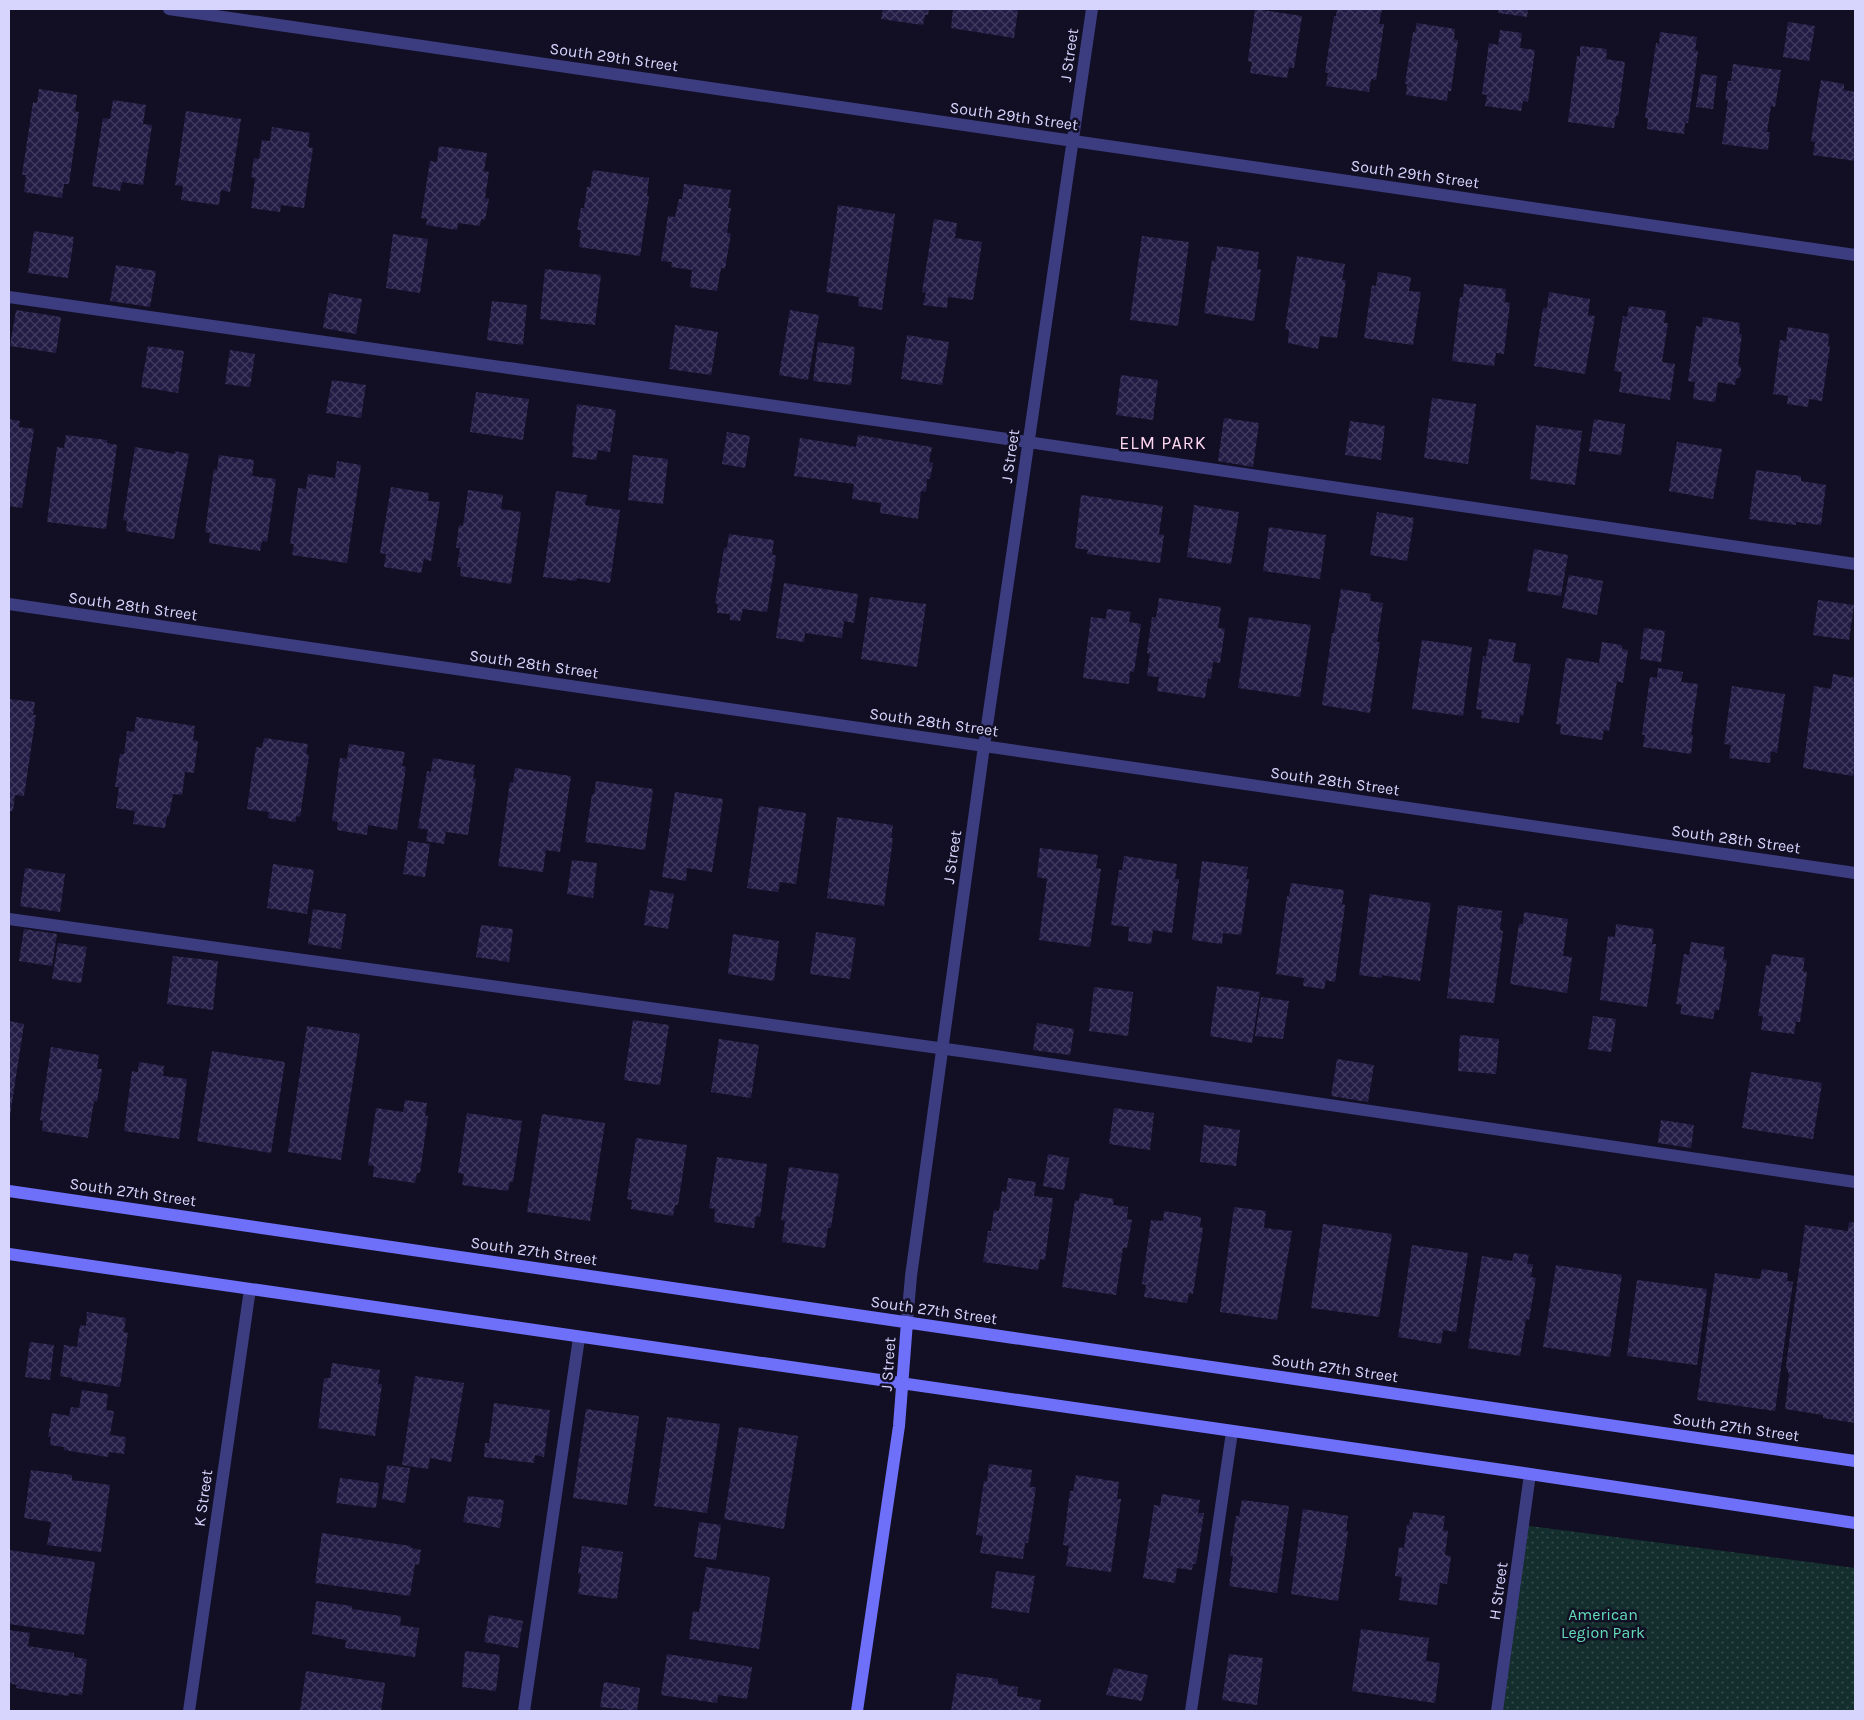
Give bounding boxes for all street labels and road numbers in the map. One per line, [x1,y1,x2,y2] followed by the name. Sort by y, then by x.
[1056,27,1082,83] street label: J Street
[549,39,679,75] street label: South 29th Street
[949,98,1079,134] street label: South 29th Street
[1350,156,1480,192] street label: South 29th Street
[997,428,1023,484] street label: J Street
[67,588,199,624] street label: South 28th Street
[468,646,600,682] street label: South 28th Street
[868,704,1000,740] street label: South 28th Street
[1269,763,1401,799] street label: South 28th Street
[1670,821,1802,857] street label: South 28th Street
[939,829,965,885] street label: J Street
[68,1174,198,1210] street label: South 27th Street
[469,1233,599,1269] street label: South 27th Street
[869,1292,999,1328] street label: South 27th Street
[877,1336,899,1392] street label: J Street
[1270,1350,1400,1386] street label: South 27th Street
[1671,1409,1801,1445] street label: South 27th Street
[190,1468,216,1528] street label: K Street
[1485,1561,1511,1621] street label: H Street

